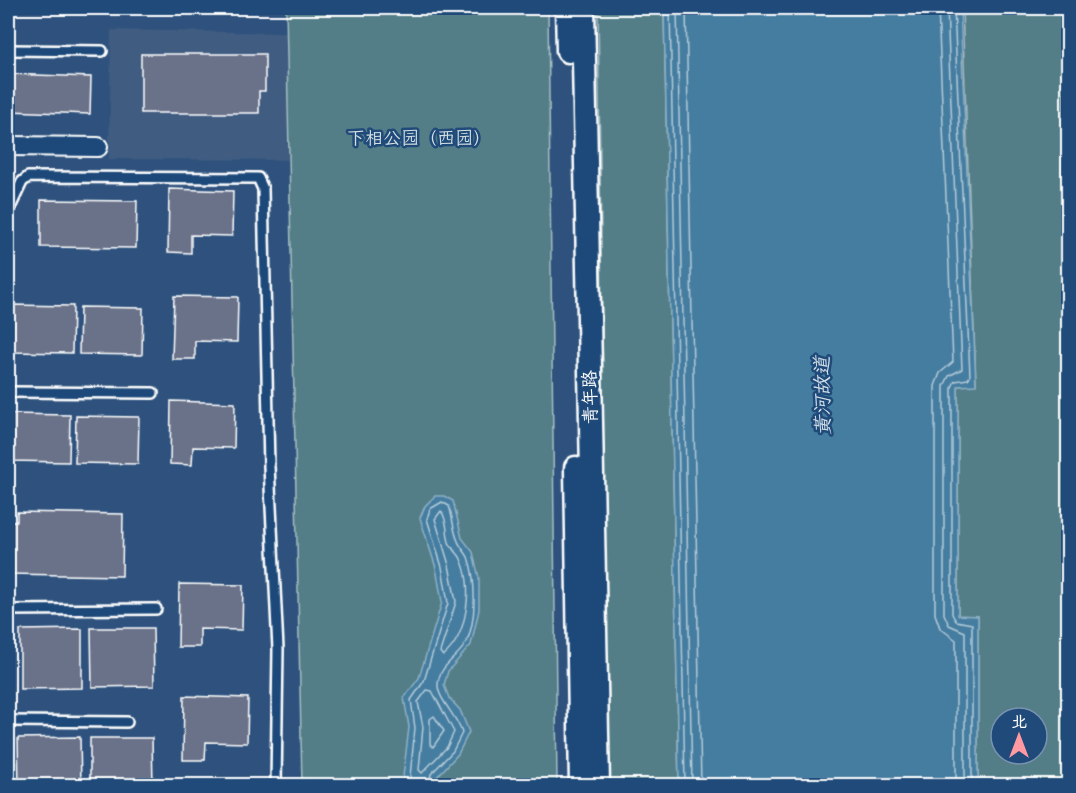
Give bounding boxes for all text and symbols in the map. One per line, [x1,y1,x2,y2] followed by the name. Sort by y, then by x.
[347,126,491,149] park label: 下相公园（西园）
[808,354,835,436] water label: 黄河故道
[578,370,601,424] street label: 青年路
[989,706,1049,766] north arrow
[1011,711,1027,731] text: 北

